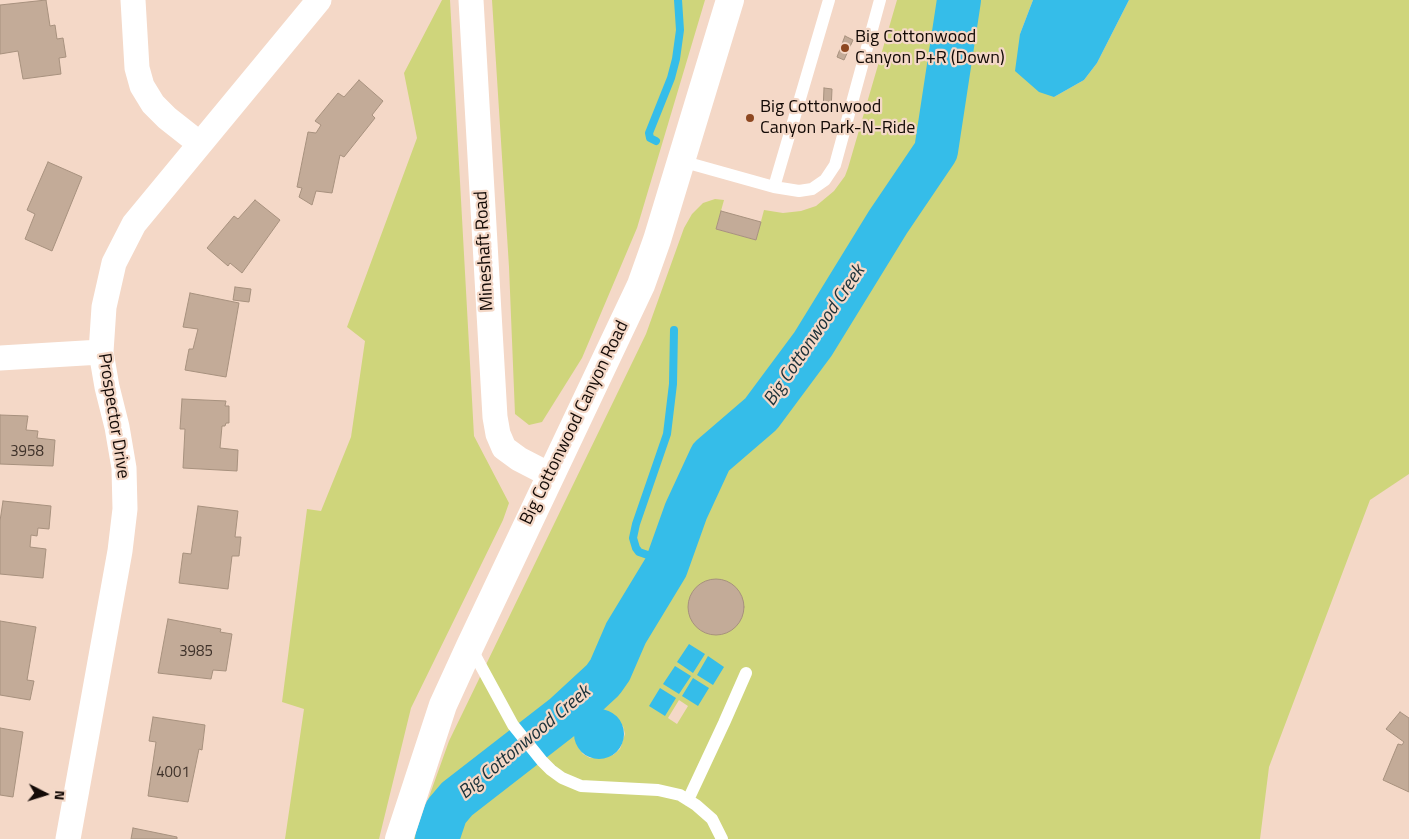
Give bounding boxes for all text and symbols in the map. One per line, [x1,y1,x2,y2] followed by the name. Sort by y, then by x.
[855,27,1005,70] place label: Big Cottonwood Canyon P+R (Down)
[839,42,851,54] marker: Big Cottonwood Canyon P+R (Down)
[760,97,915,140] place label: Big Cottonwood Canyon Park-N-Ride
[744,112,756,124] marker: Big Cottonwood Canyon Park-N-Ride
[471,190,499,312] street label: Mineshaft Road
[759,261,871,411] water label: Big Cottonwood Creek
[516,318,634,528] street label: Big Cottonwood Canyon Road
[92,352,134,480] street label: Prospector Drive
[10,443,44,461] house number: 3958
[179,643,213,661] house number: 3985
[454,681,596,805] water label: Big Cottonwood Creek
[156,764,190,782] house number: 4001
[20,769,70,819] north arrow
[50,790,71,801] text: N

